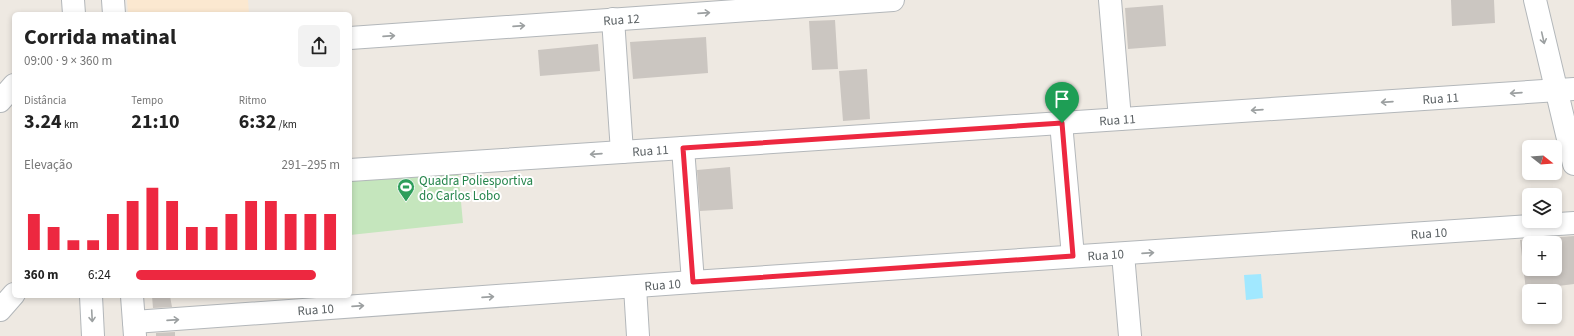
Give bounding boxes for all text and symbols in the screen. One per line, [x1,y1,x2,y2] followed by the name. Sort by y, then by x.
[603,10,640,30] street label: Rua 12
[697,10,710,17] one-way arrow
[24,21,176,53] text: Corrida matinal
[512,23,525,30] one-way arrow
[298,25,340,67] button: share
[1540,31,1548,44] one-way arrow
[382,32,395,39] one-way arrow
[24,52,112,70] text: 09:00 · 9 × 360 m
[1045,82,1079,123] pin
[1051,88,1073,110] icon: arrive
[1422,89,1460,109] street label: Rua 11
[1510,89,1523,97] one-way arrow
[24,93,66,108] text: Distância
[131,93,163,108] text: Tempo
[239,93,266,108] text: Ritmo
[1380,98,1393,105] one-way arrow
[1251,107,1264,114] one-way arrow
[24,108,62,136] text: 3.24
[131,108,180,136] text: 21:10
[239,108,276,136] text: 6:32
[1099,110,1136,130] street label: Rua 11
[62,117,78,132] text: km
[276,117,297,132] text: /km
[1522,140,1562,180] north arrow
[1522,140,1562,324] map controls
[632,141,669,161] street label: Rua 11
[590,150,603,157] one-way arrow
[24,156,72,174] text: Elevação
[282,156,340,174] text: 291–295 m
[419,172,533,205] place label: Quadra Poliesportiva do Carlos Lobo
[396,177,416,202] sports icon: Quadra Poliesportiva do Carlos Lobo
[1522,188,1562,228] button: layers
[1410,224,1448,244] street label: Rua 10
[1522,236,1562,276] button: +
[1087,245,1125,266] street label: Rua 10
[1141,249,1154,256] one-way arrow
[24,266,58,284] text: 360 m
[88,266,111,284] text: 6:24
[644,275,682,295] street label: Rua 10
[1522,284,1562,324] button: −
[481,294,494,301] one-way arrow
[297,300,334,320] street label: Rua 10
[351,303,364,310] one-way arrow
[89,309,96,322] one-way arrow
[166,316,179,323] one-way arrow

